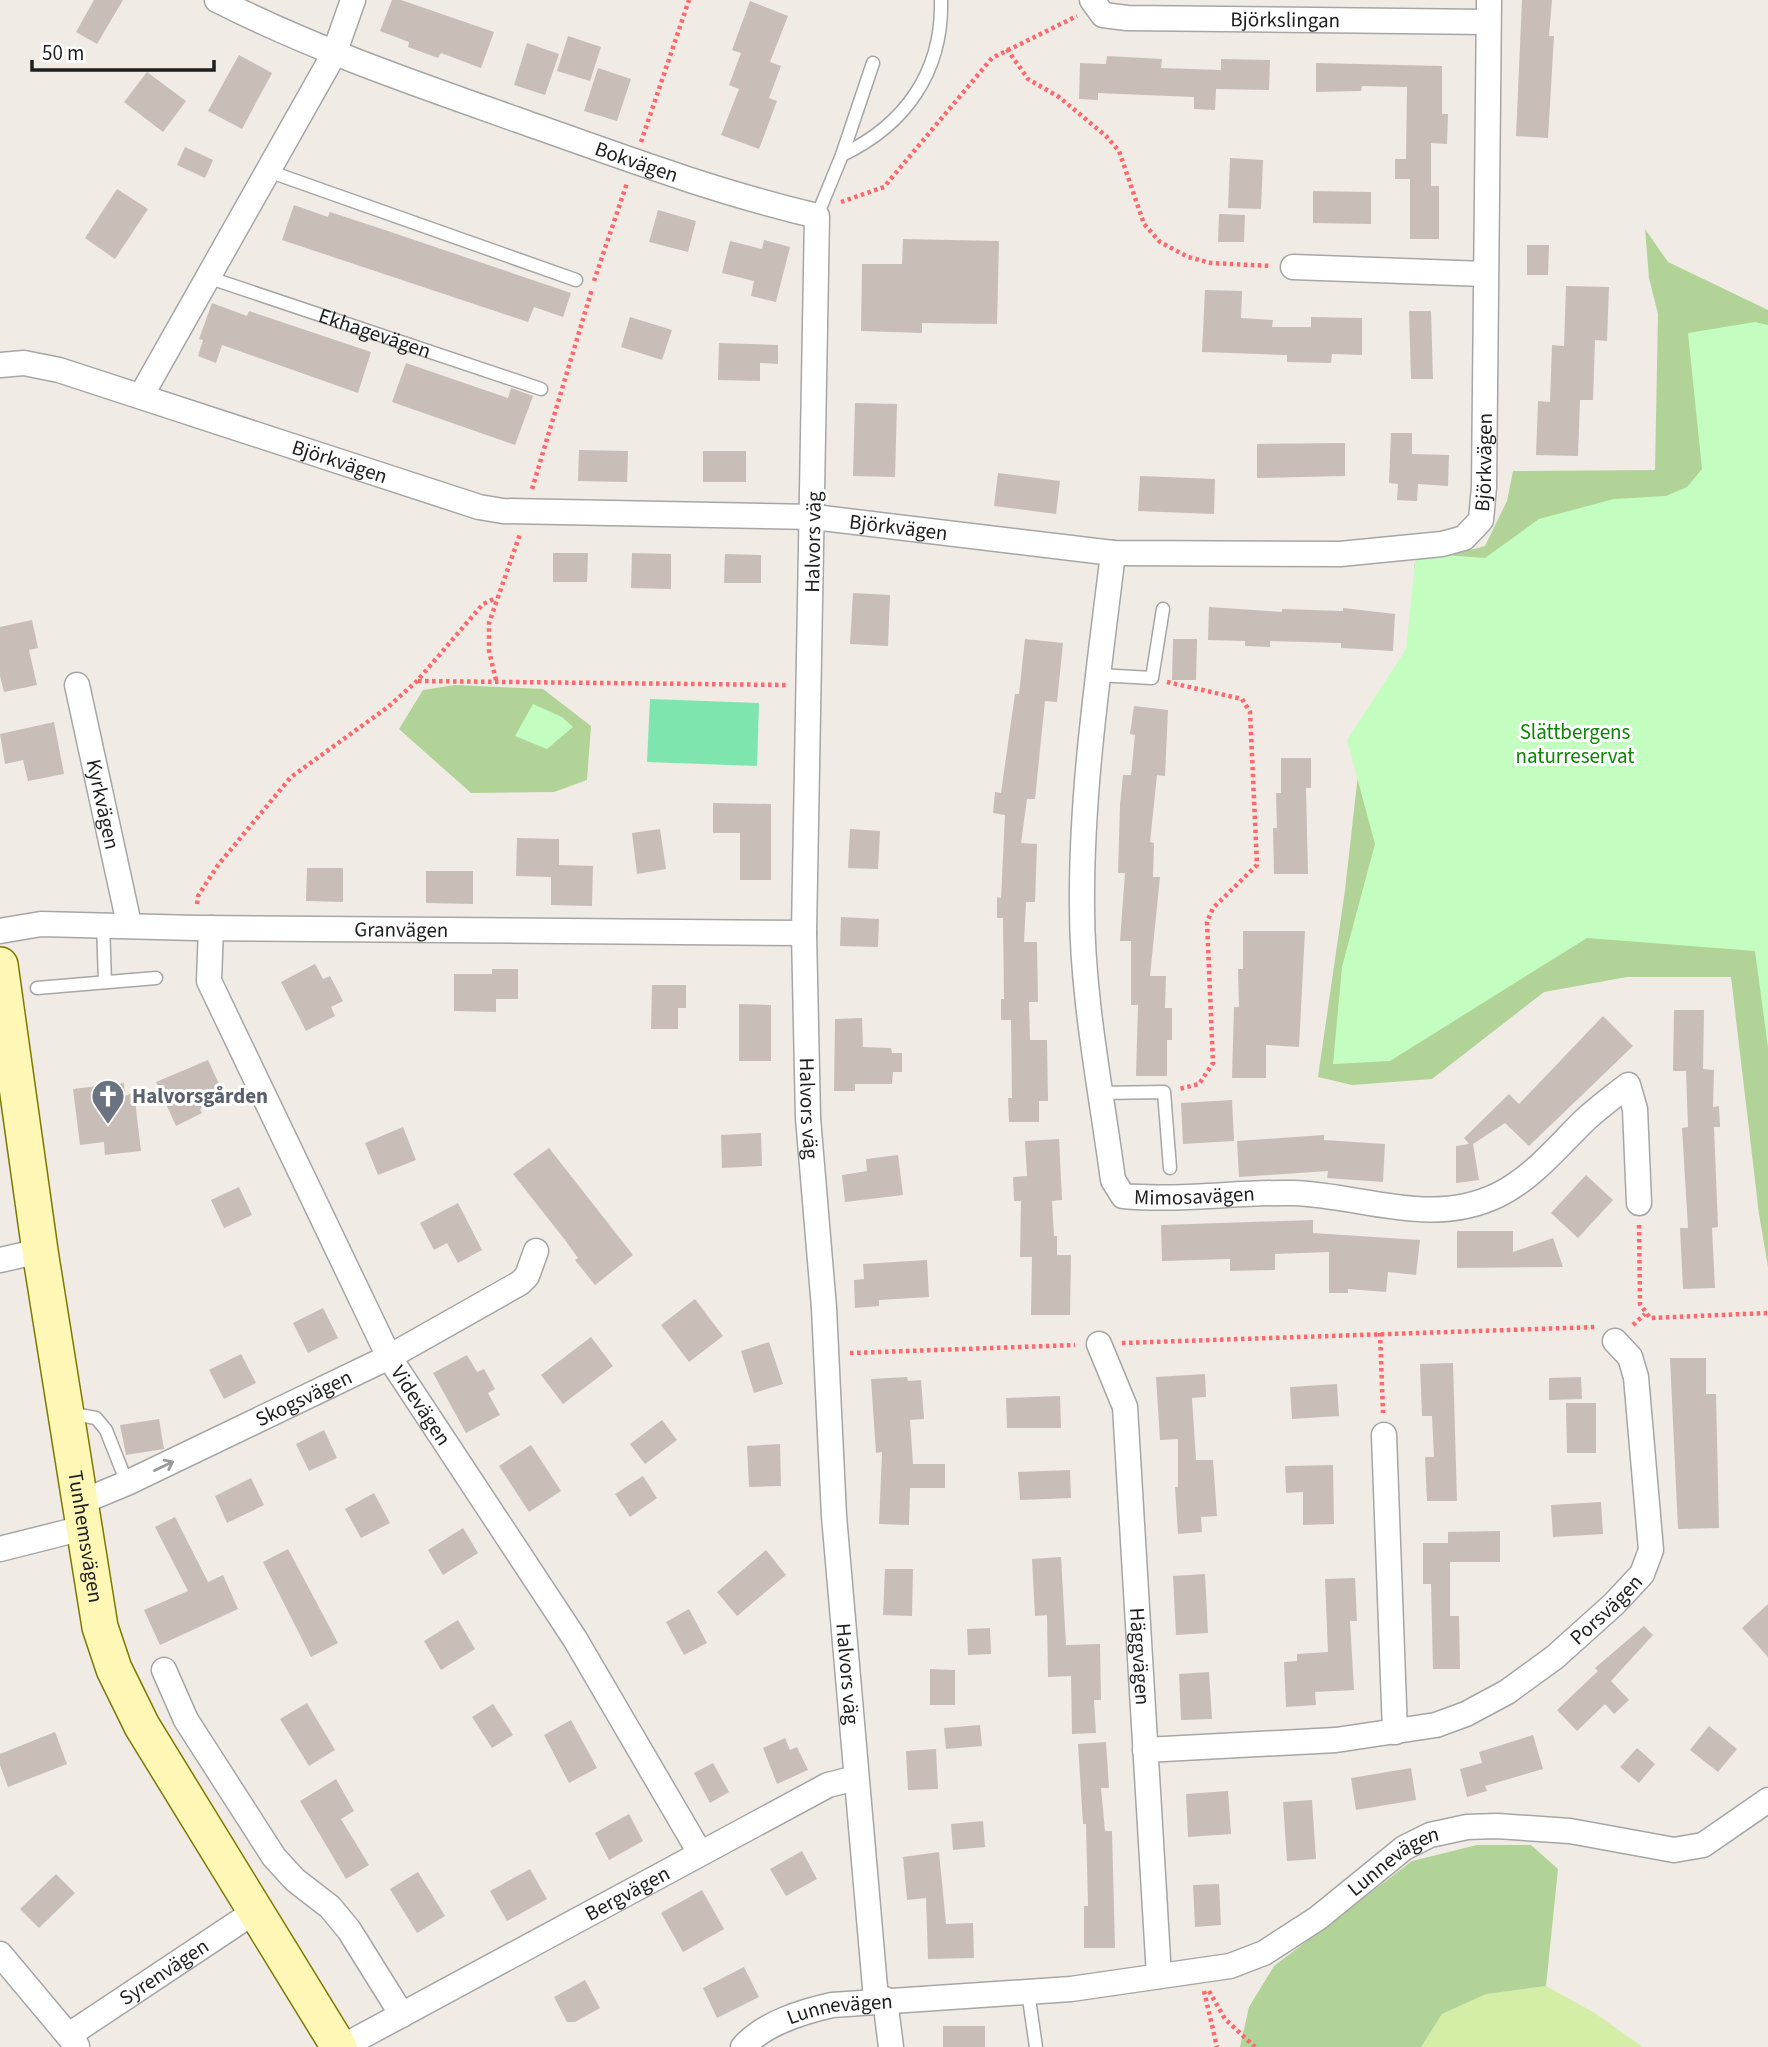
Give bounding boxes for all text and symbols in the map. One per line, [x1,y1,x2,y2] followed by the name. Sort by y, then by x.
[1230,4,1340,35] street label: Björkslingan
[32,28,214,72] scale bar
[42,38,84,68] text: 50 m
[591,134,682,190] street label: Bokvägen
[315,301,435,366] street label: Ekhagevägen
[1467,413,1500,513] street label: Björkvägen
[288,432,391,491] street label: Björkvägen
[797,491,829,593] street label: Halvors väg
[848,506,949,548] street label: Björkvägen
[1516,717,1634,771] park label: Slättbergens naturreservat
[79,756,127,852] street label: Kyrkvägen
[354,914,449,945] street label: Granvägen
[792,1057,826,1161] street label: Halvors väg
[89,1077,127,1126] church icon: Halvorsgården
[132,1081,268,1111] place label: Halvorsgården
[1133,1179,1255,1213] street label: Mimosavägen
[384,1360,458,1451] street label: Videvägen
[250,1362,357,1434] street label: Skogsvägen
[153,1459,174,1472] one-way arrow
[60,1468,111,1605] street label: Tunhemsvägen
[1563,1567,1649,1652] street label: Porsvägen
[1122,1607,1158,1706] street label: Häggvägen
[828,1622,867,1726] street label: Halvors väg
[1341,1818,1442,1903] street label: Lunnevägen
[579,1858,675,1928] street label: Bergvägen
[113,1931,215,2013] street label: Syrenvägen
[782,1986,894,2032] street label: Lunnevägen

